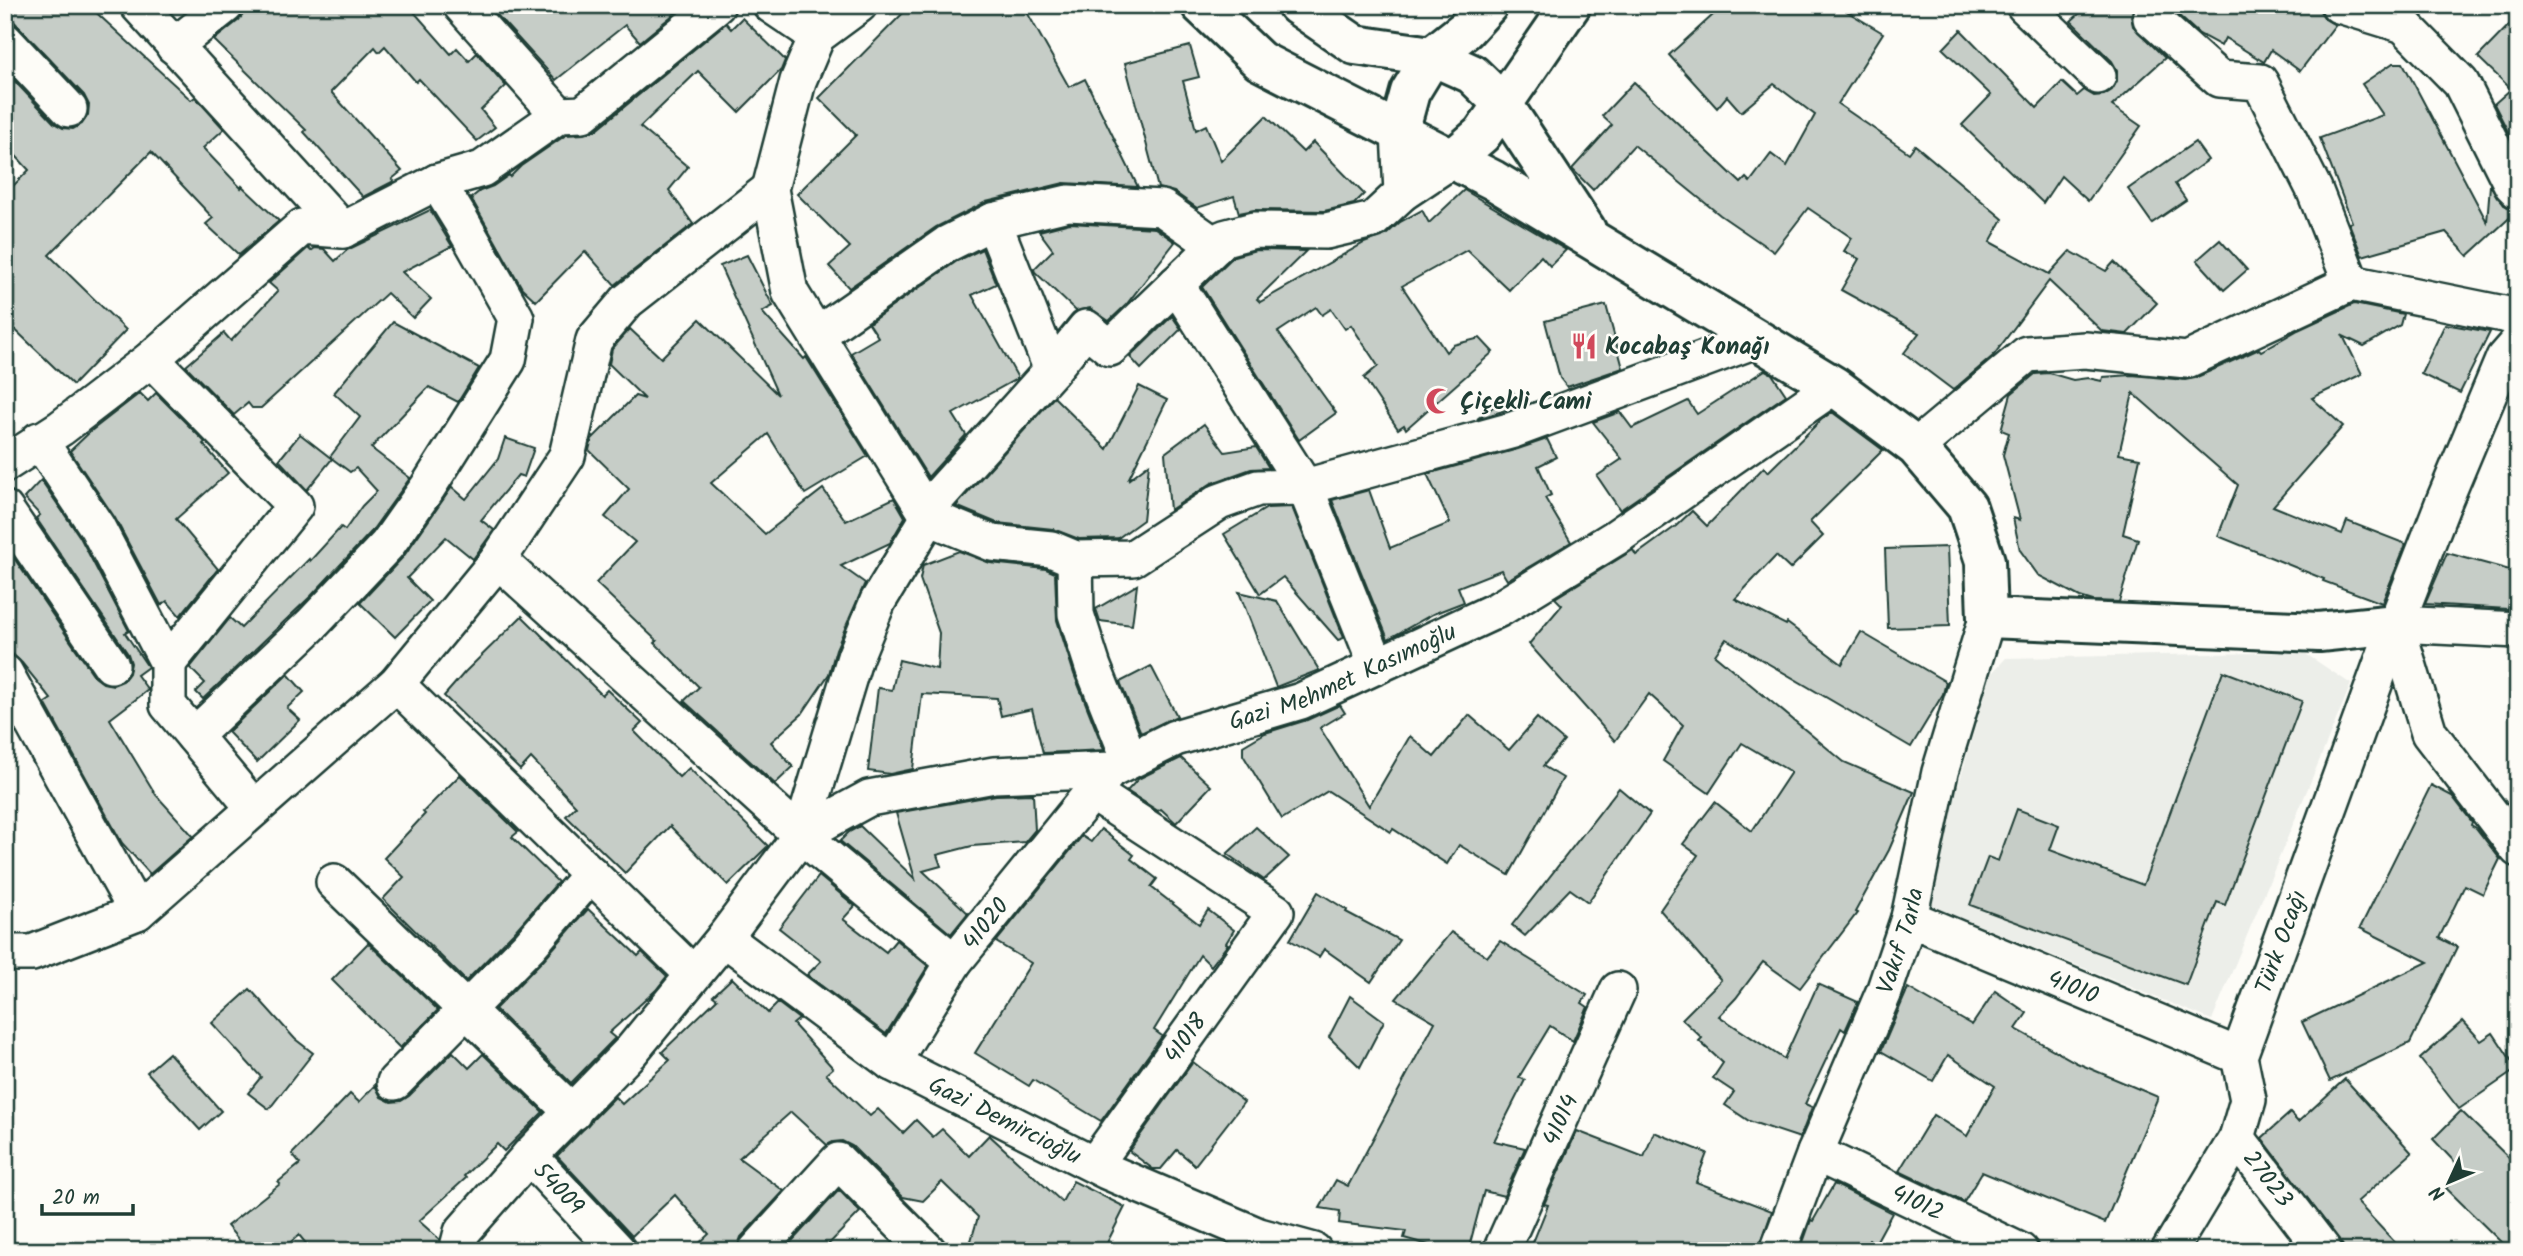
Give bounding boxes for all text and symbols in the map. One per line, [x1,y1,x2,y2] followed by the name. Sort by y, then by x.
[1605,328,1769,367] place label: Kocabaş Konağı
[1569,331,1599,361] restaurant icon: Kocabaş Konağı
[1460,383,1592,422] place label: Çiçekli Cami
[1424,386,1454,416] mosque icon: Çiçekli Cami
[1224,613,1464,742] street label: Gazi Mehmet Kasımoğlu
[1867,884,1936,999] street label: Vakıf Tarla
[2245,885,2319,999] street label: Türk Ocağı
[953,889,1020,960] street label: 41020
[2041,960,2104,1016] street label: 41010
[1154,1005,1218,1072] street label: 41018
[921,1066,1088,1177] street label: Gazi Demircioğlu
[1533,1088,1590,1153] street label: 41014
[2232,1142,2302,1217] street label: 27023
[2414,1148,2484,1218] north arrow
[523,1153,594,1225] street label: 54009
[42,1172,133,1216] scale bar
[1884,1174,1950,1233] street label: 41012
[2423,1178,2453,1207] text: N
[52,1182,100,1215] text: 20 m

